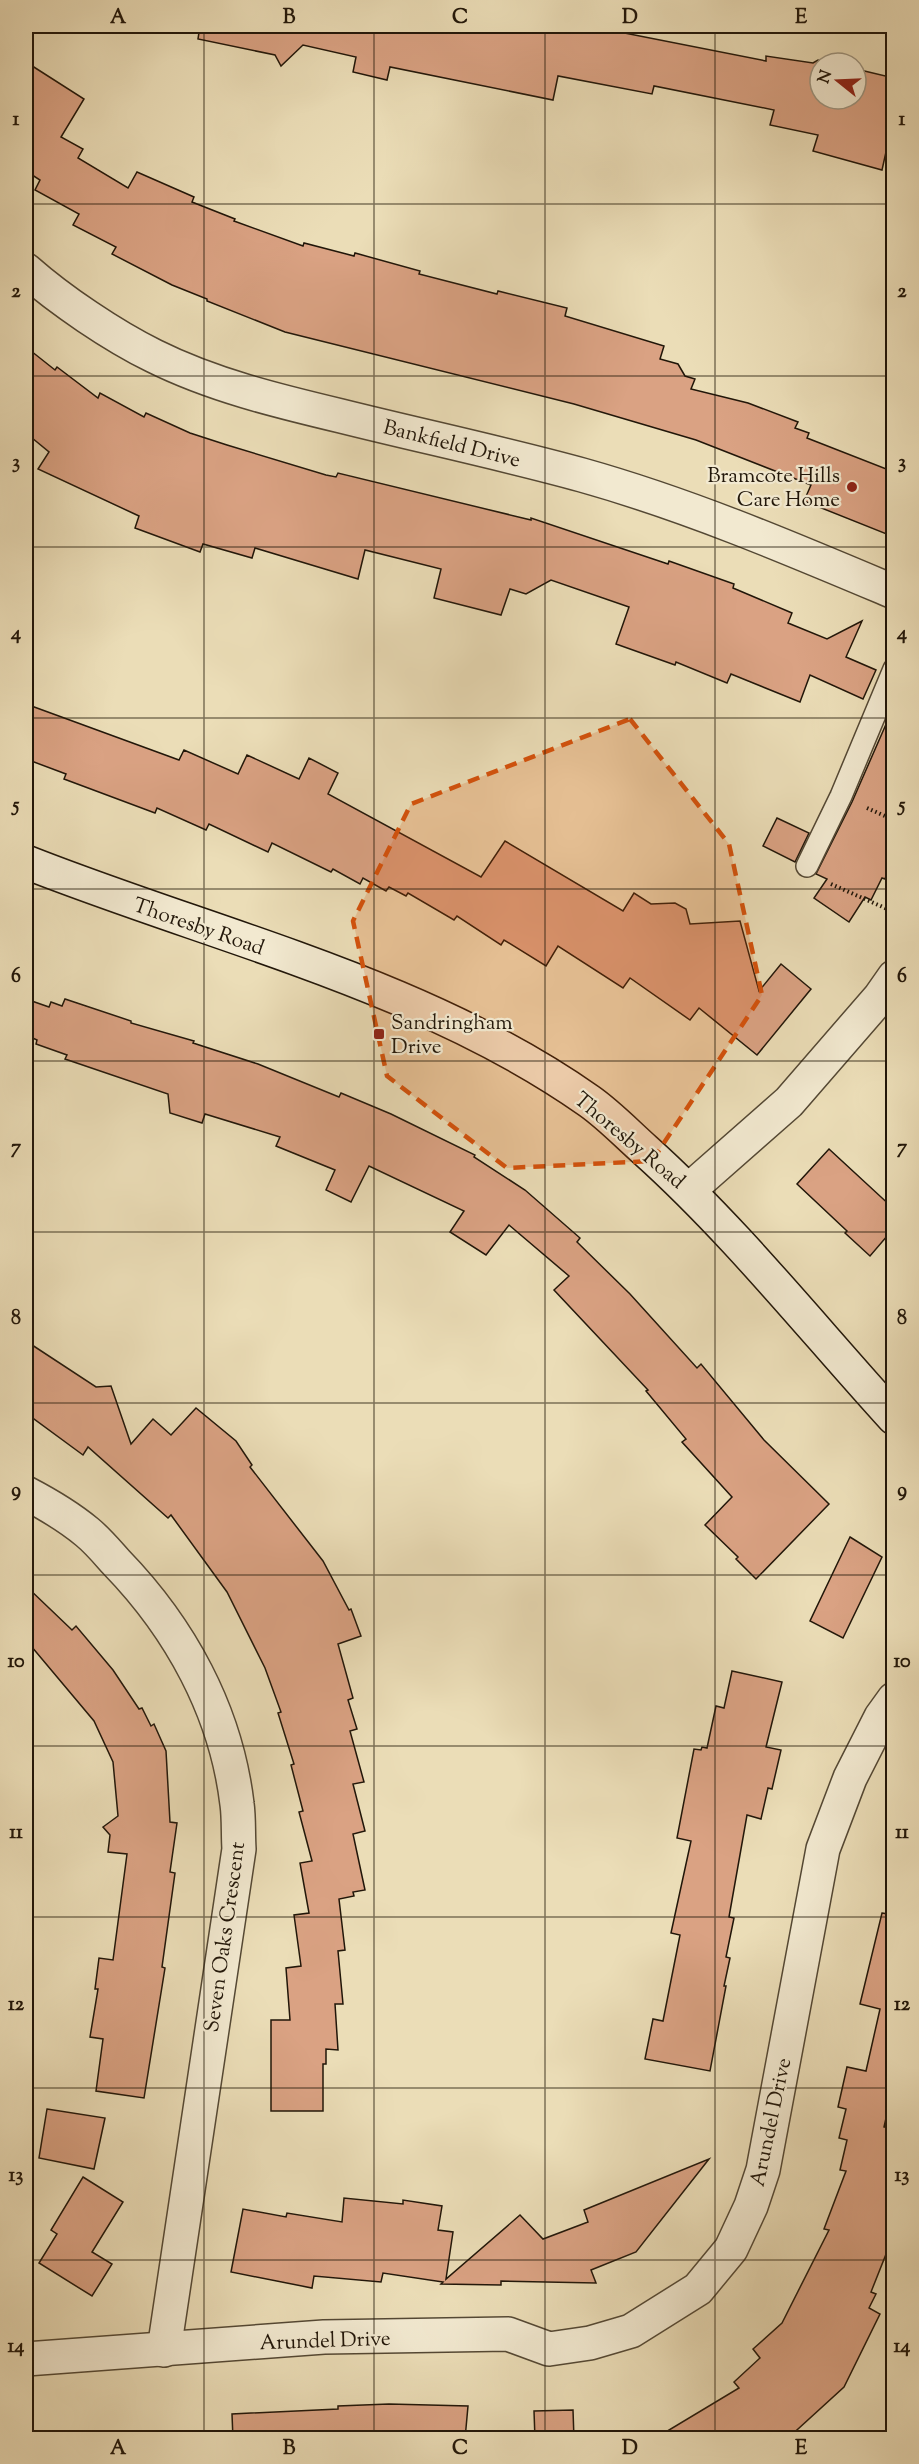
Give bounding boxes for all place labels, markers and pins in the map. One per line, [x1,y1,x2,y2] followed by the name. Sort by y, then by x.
[707,462,840,516] place label: Bramcote Hills Care Home
[845,480,859,494] marker: Bramcote Hills Care Home
[391,1009,513,1063] place label: Sandringham Drive
[372,1027,386,1041] marker: Sandringham Drive

